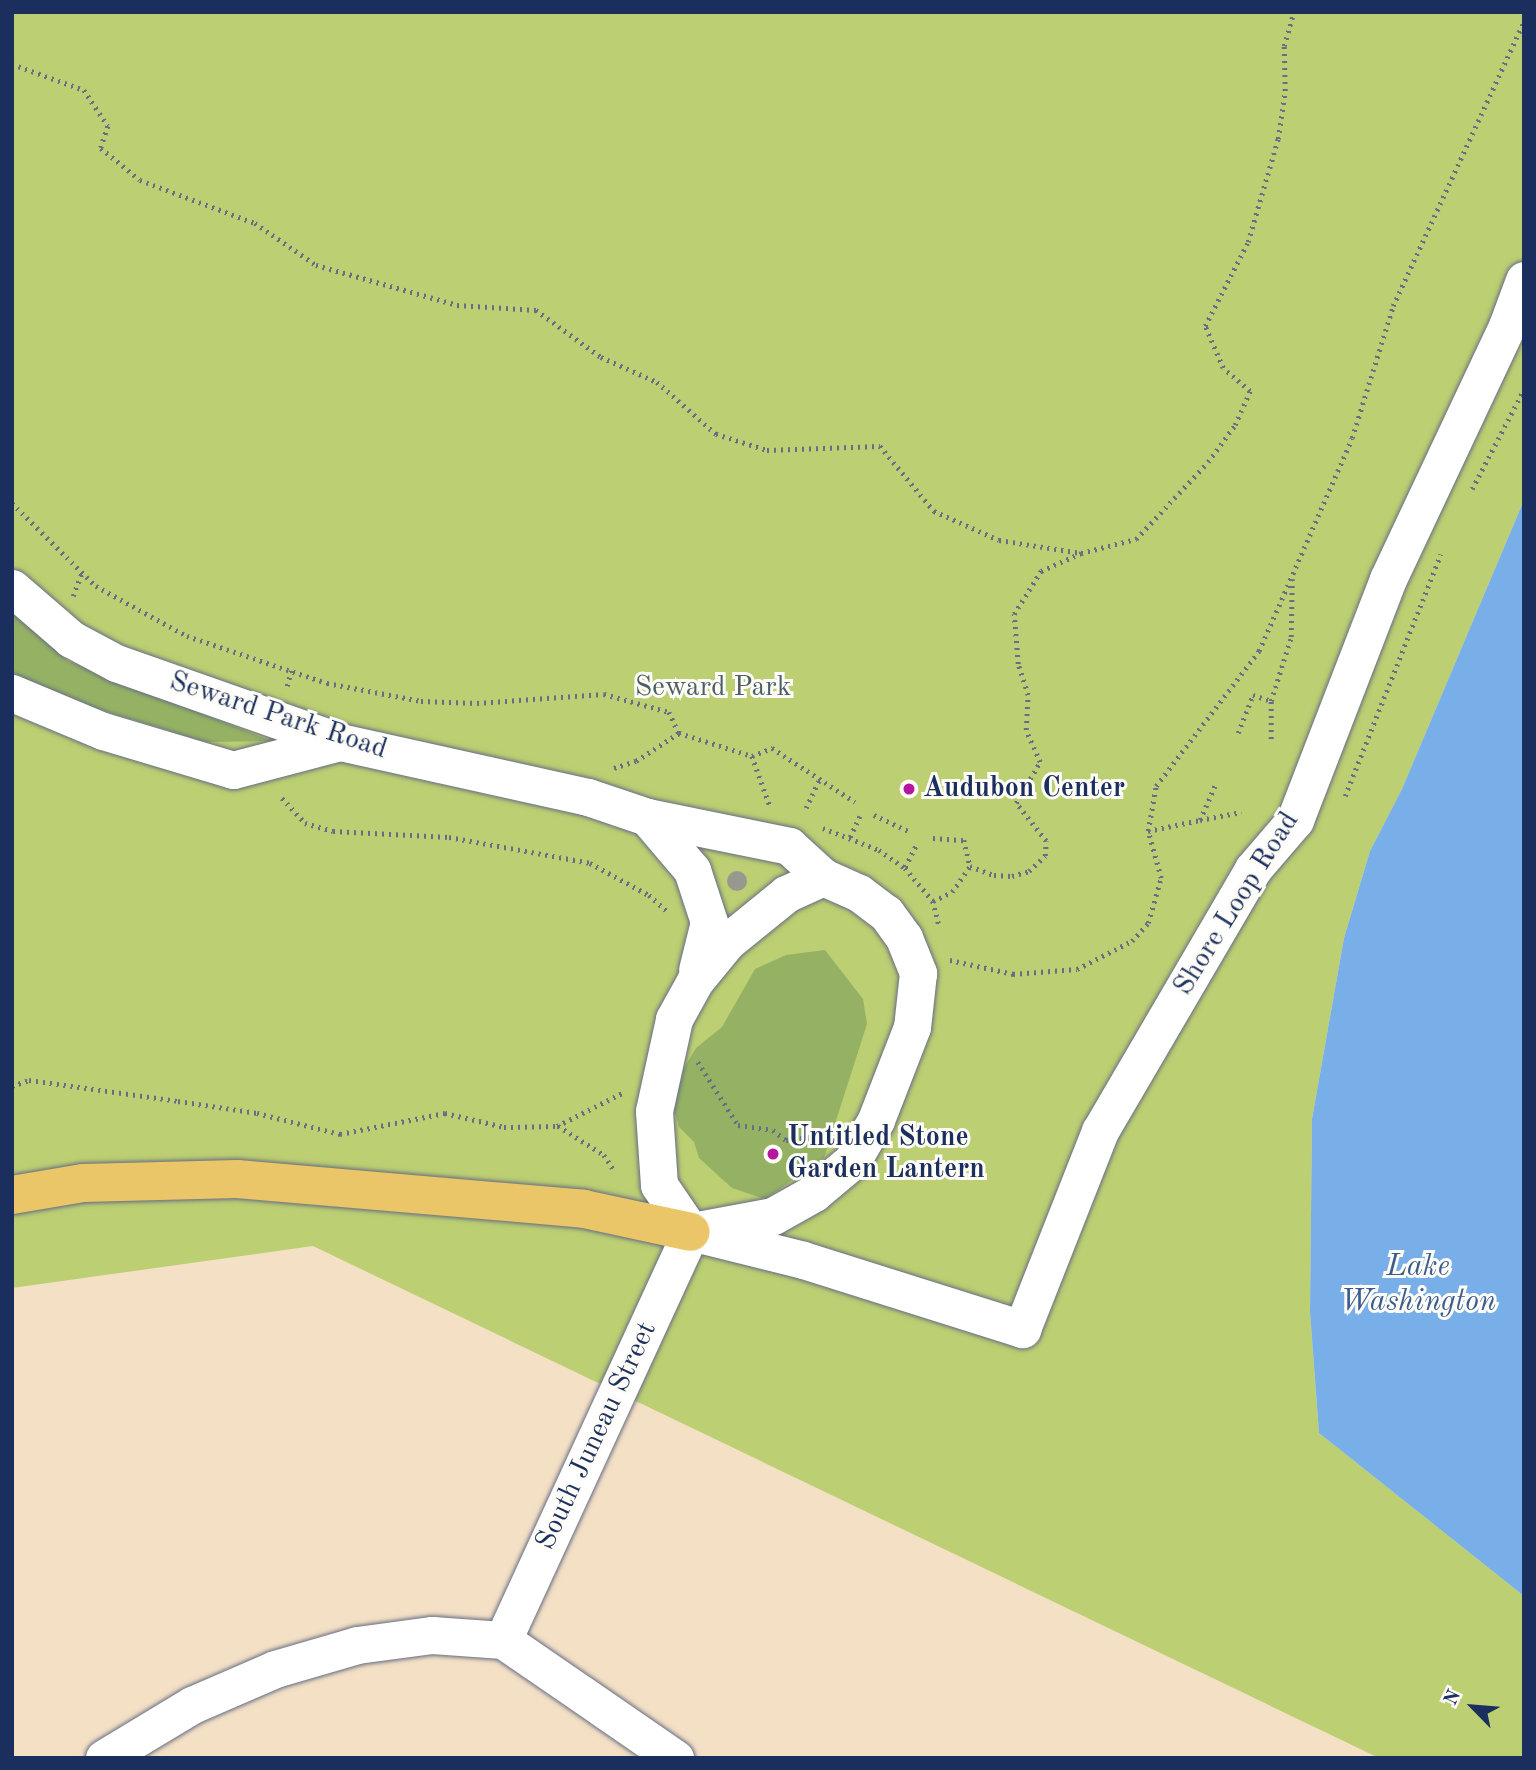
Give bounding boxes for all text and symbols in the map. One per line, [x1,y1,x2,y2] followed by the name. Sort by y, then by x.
[165,665,391,767] street label: Seward Park Road
[635,671,791,705] park label: Seward Park
[923,772,1125,806] place label: Audubon Center
[901,781,917,797] marker: Audubon Center
[1167,806,1307,1002] street label: Shore Loop Road
[787,1121,985,1187] place label: Untitled Stone Garden Lantern
[765,1146,781,1162] marker: Untitled Stone Garden Lantern
[1340,1249,1496,1320] water label: Lake Washington
[529,1317,665,1555] street label: South Juneau Street
[1438,1672,1508,1742] north arrow
[1442,1687,1465,1709] text: N

